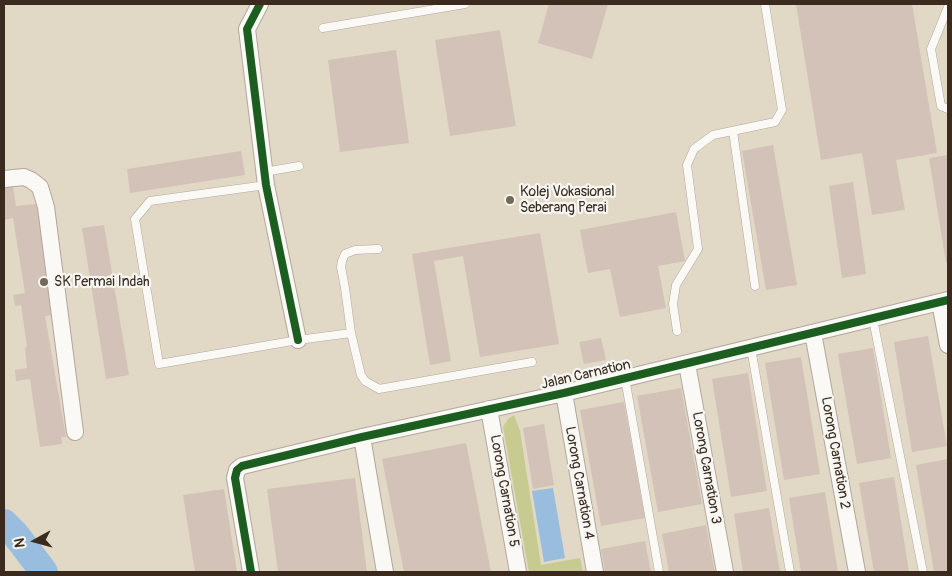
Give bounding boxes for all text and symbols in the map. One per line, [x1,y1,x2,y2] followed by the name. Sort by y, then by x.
[520,184,615,216] place label: Kolej Vokasional Seberang Perai
[504,194,516,206] marker: Kolej Vokasional Seberang Perai
[54,274,150,290] place label: SK Permai Indah
[38,276,50,288] marker: SK Permai Indah
[540,357,632,393] street label: Jalan Carnation
[817,395,853,511] street label: Lorong Carnation 2
[688,410,724,526] street label: Lorong Carnation 3
[561,425,597,541] street label: Lorong Carnation 4
[486,434,522,548] street label: Lorong Carnation 5
[10,516,60,566] north arrow
[11,537,29,549] text: N

